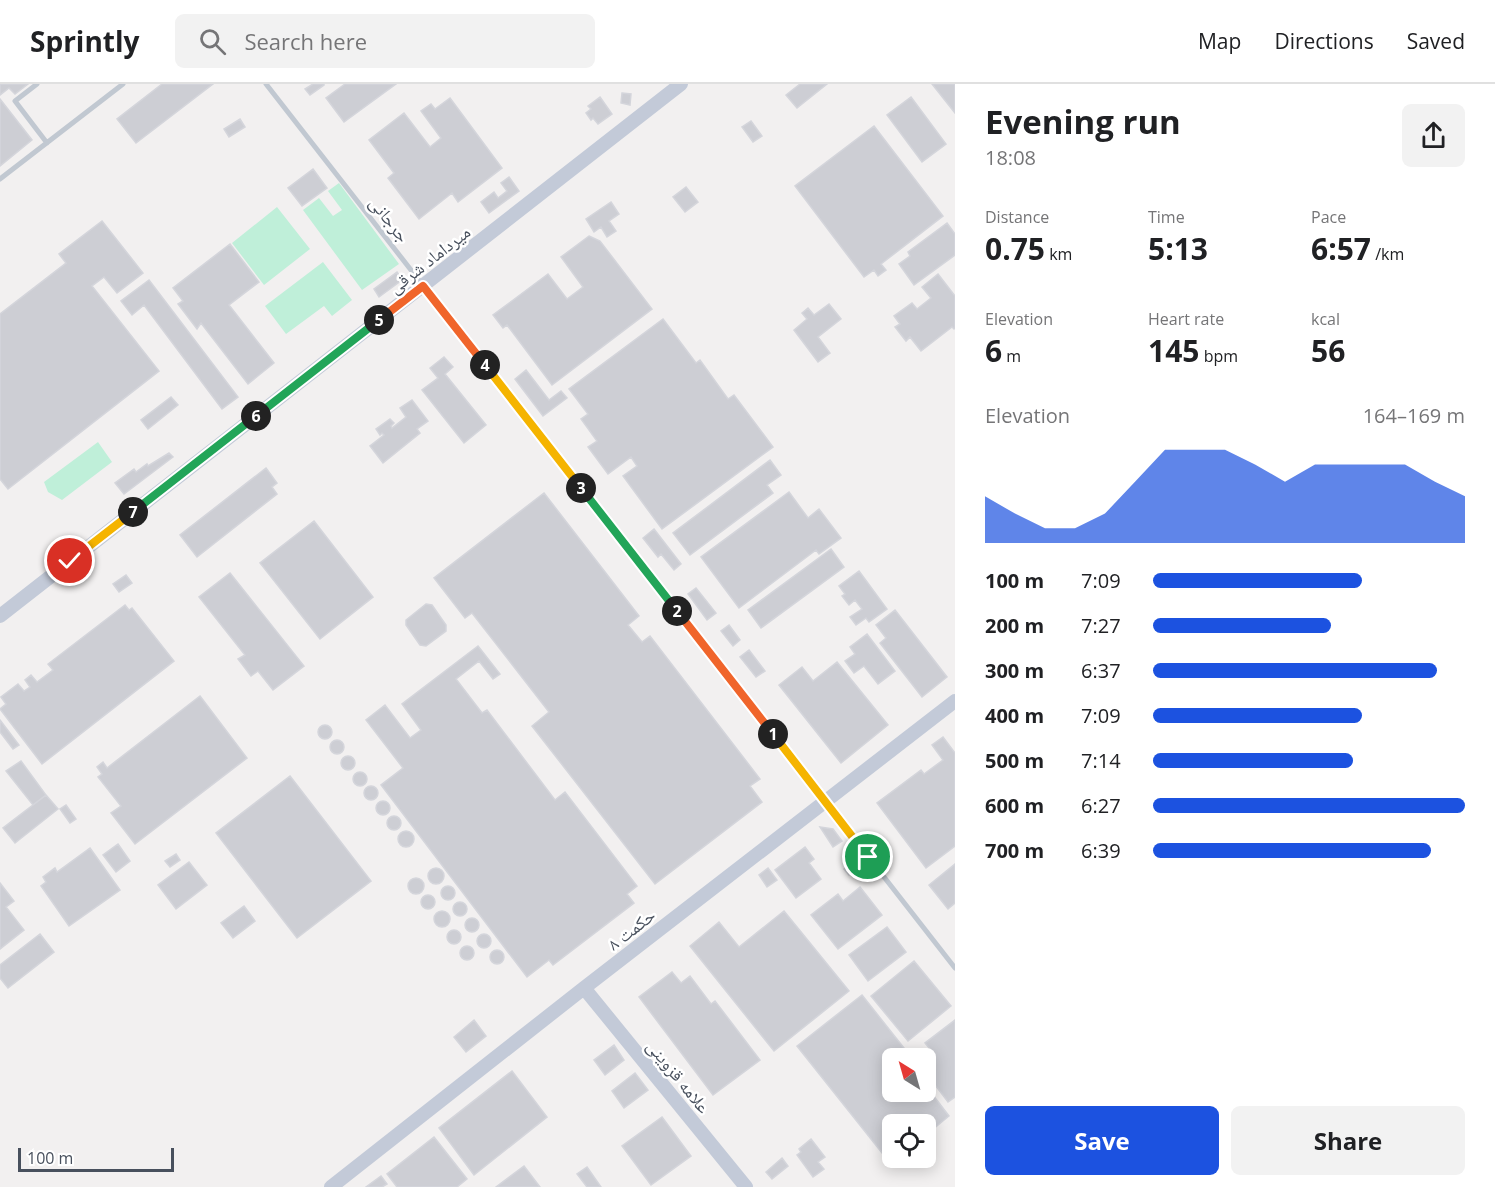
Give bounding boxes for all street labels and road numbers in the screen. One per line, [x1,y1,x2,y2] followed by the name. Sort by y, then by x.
[365,191,415,247] street label: جرجانی
[383,219,475,299] street label: میرداماد شرقی
[602,903,660,955] street label: حکمت ۸
[642,1034,716,1118] street label: علامه قزوینی

